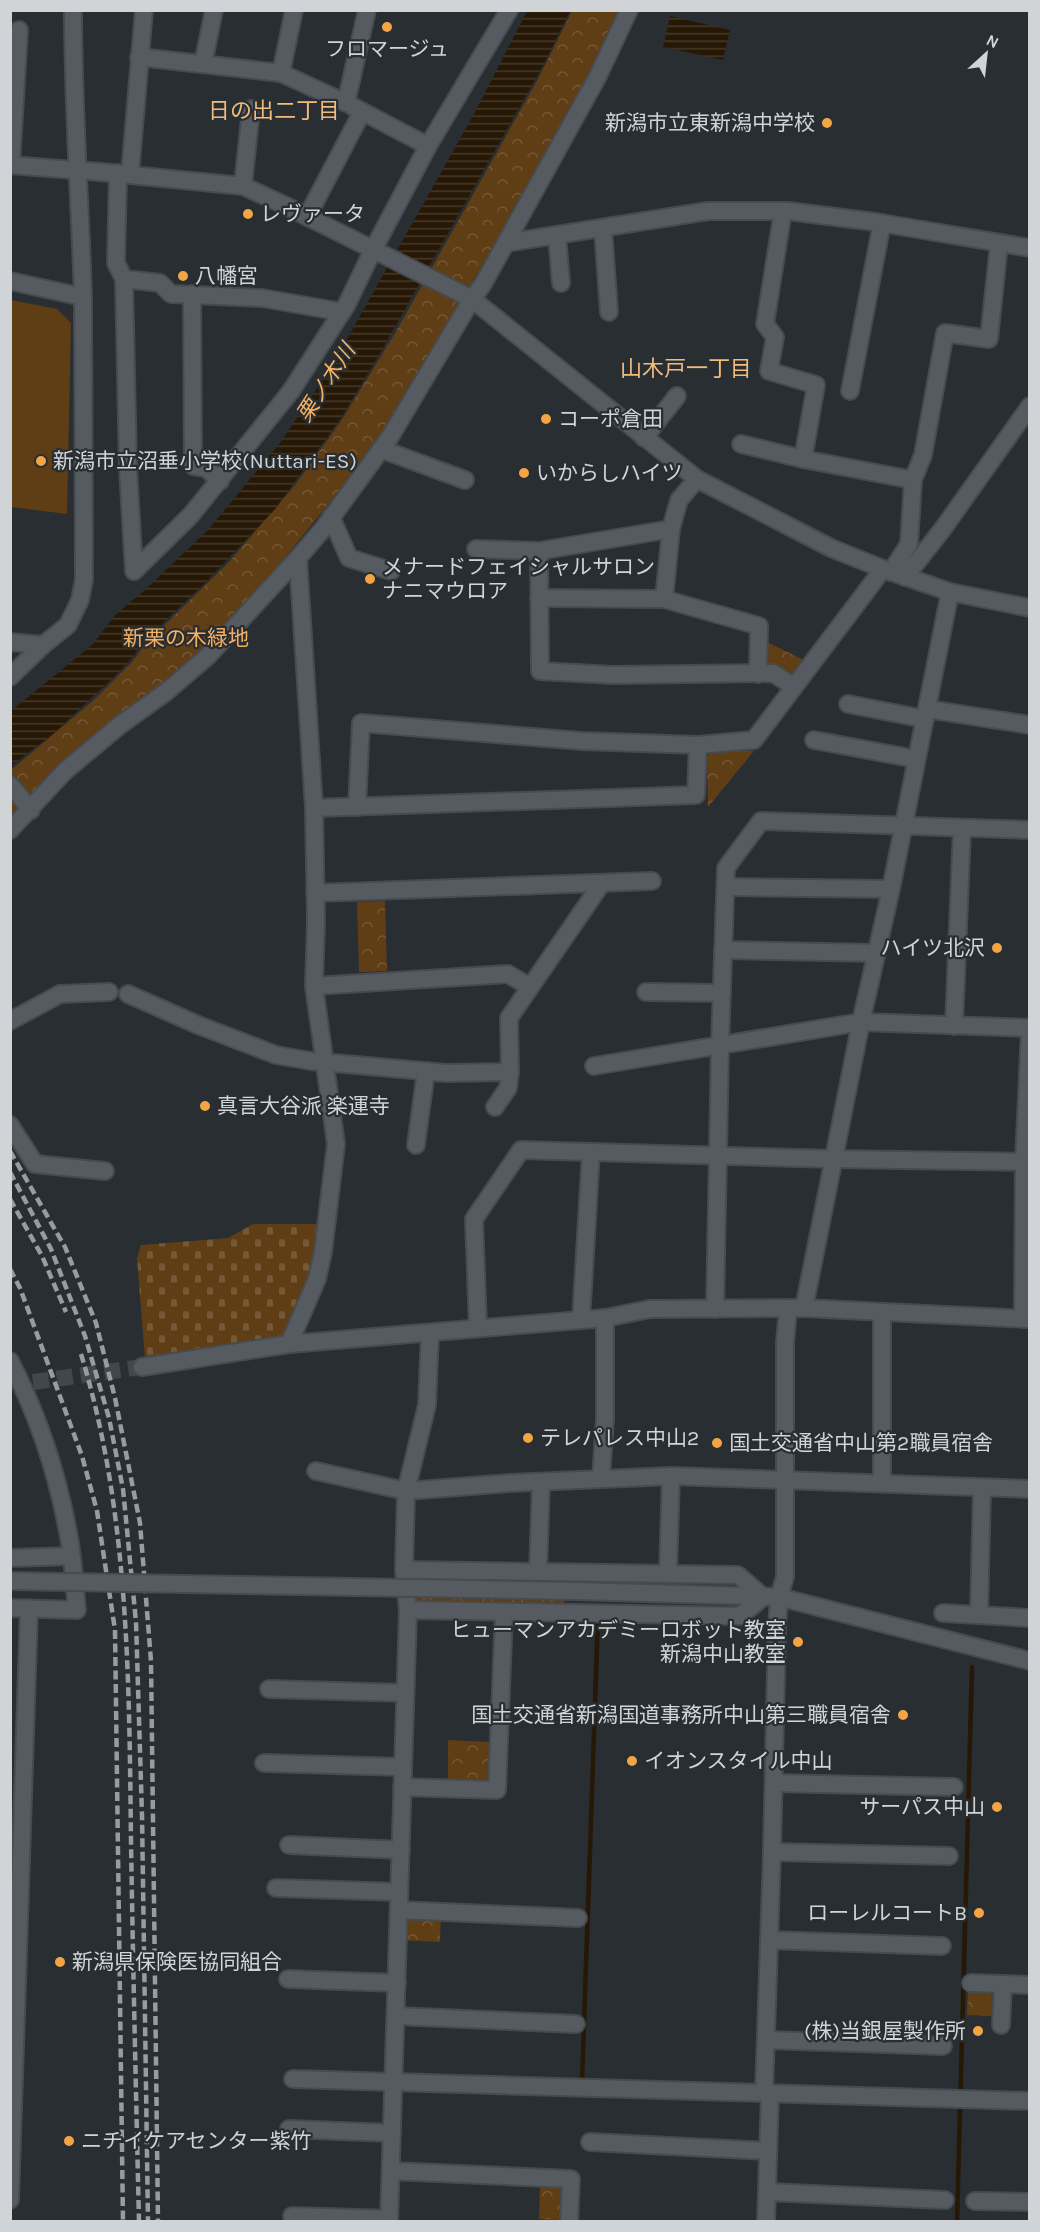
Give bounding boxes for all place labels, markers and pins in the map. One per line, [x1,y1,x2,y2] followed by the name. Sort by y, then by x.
[380,20,394,34] marker: フロマージュ
[325,37,449,61] place label: フロマージュ
[605,111,815,135] place label: 新潟市立東新潟中学校
[820,116,834,130] marker: 新潟市立東新潟中学校
[260,202,365,226] place label: レヴァータ
[241,207,255,221] marker: レヴァータ
[195,264,258,288] place label: 八幡宮
[176,269,190,283] marker: 八幡宮
[558,407,663,431] place label: コーポ倉田
[539,412,553,426] marker: コーポ倉田
[53,449,357,473] place label: 新潟市立沼垂小学校(Nuttari-ES)
[34,454,48,468] marker: 新潟市立沼垂小学校(Nuttari-ES)
[536,461,683,485] place label: いからしハイツ
[517,466,531,480] marker: いからしハイツ
[382,555,655,603] place label: メナードフェイシャルサロン ナニマウロア
[363,572,377,586] marker: メナードフェイシャルサロン ナニマウロア
[880,936,985,960] place label: ハイツ北沢
[990,941,1004,955] marker: ハイツ北沢
[217,1094,390,1118] place label: 真言大谷派 楽運寺
[198,1099,212,1113] marker: 真言大谷派 楽運寺
[540,1426,699,1450] place label: テレパレス中山2
[521,1431,535,1445] marker: テレパレス中山2
[729,1431,993,1455] place label: 国土交通省中山第2職員宿舎
[710,1436,724,1450] marker: 国土交通省中山第2職員宿舎
[450,1618,786,1666] place label: ヒューマンアカデミーロボット教室 新潟中山教室
[791,1635,805,1649] marker: ヒューマンアカデミーロボット教室 新潟中山教室
[471,1703,891,1727] place label: 国土交通省新潟国道事務所中山第三職員宿舎
[896,1708,910,1722] marker: 国土交通省新潟国道事務所中山第三職員宿舎
[644,1749,833,1773] place label: イオンスタイル中山
[625,1754,639,1768] marker: イオンスタイル中山
[859,1795,985,1819] place label: サーパス中山
[990,1800,1004,1814] marker: サーパス中山
[807,1901,967,1925] place label: ローレルコートB
[972,1906,986,1920] marker: ローレルコートB
[72,1950,282,1974] place label: 新潟県保険医協同組合
[53,1955,67,1969] marker: 新潟県保険医協同組合
[804,2019,966,2043] place label: (株)当銀屋製作所
[971,2024,985,2038] marker: (株)当銀屋製作所
[81,2129,312,2153] place label: ニチイケアセンター紫竹
[62,2134,76,2148] marker: ニチイケアセンター紫竹

